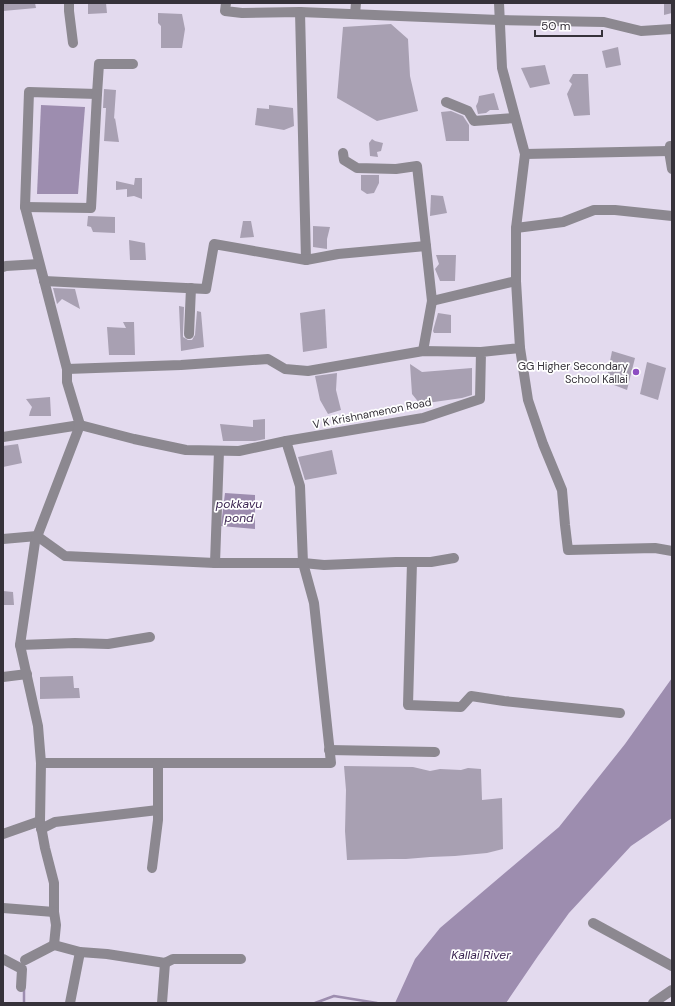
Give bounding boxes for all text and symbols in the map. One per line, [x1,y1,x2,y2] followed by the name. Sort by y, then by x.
[535,12,602,38] scale bar
[541,18,570,34] text: 50 m
[518,359,628,386] place label: GG Higher Secondary School Kallai
[631,367,641,377] marker: GG Higher Secondary School Kallai
[311,395,433,431] street label: V K Krishnamenon Road
[215,496,262,526] water label: pokkavu pond
[451,947,511,963] water label: Kallai River

